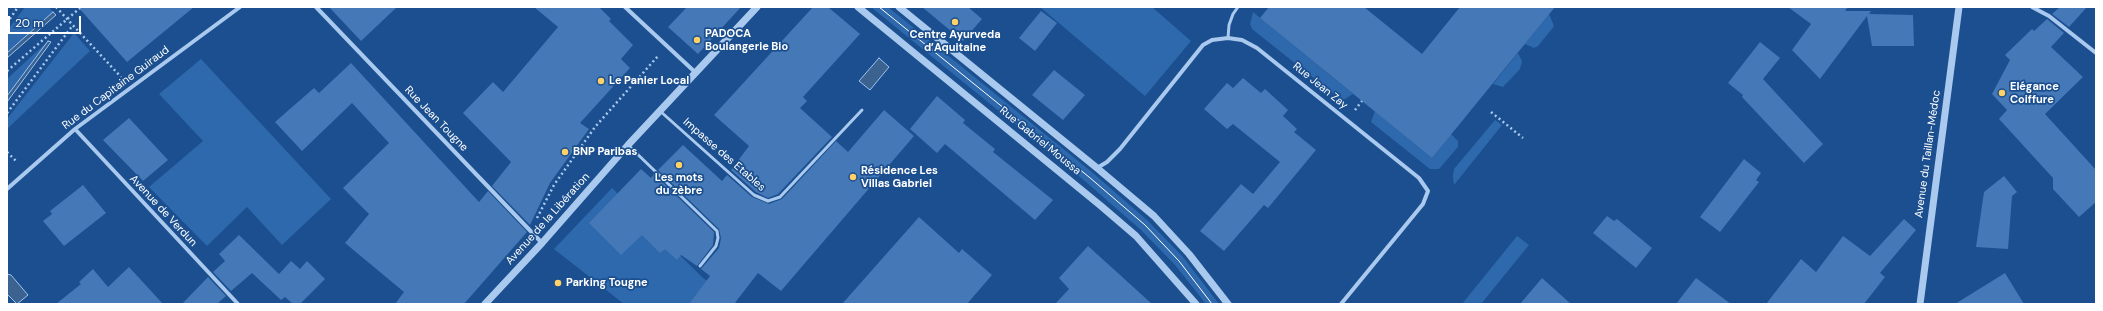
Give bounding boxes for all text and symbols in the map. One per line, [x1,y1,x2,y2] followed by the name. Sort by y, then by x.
[10,8,83,34] scale bar
[15,15,44,31] text: 20 m
[950,17,960,27] marker: Centre Ayurveda d’Aquitaine
[705,27,788,53] place label: PADOCA Boulangerie Bio
[909,28,1001,54] place label: Centre Ayurveda d’Aquitaine
[692,35,702,45] marker: PADOCA Boulangerie Bio
[60,43,172,133] street label: Rue du Capitaine Guiraud
[1290,60,1350,112] street label: Rue Jean Zay
[609,74,689,88] place label: Le Panier Local
[596,76,606,86] marker: Le Panier Local
[2010,80,2059,106] place label: Elégance Coiffure
[401,84,471,154] street label: Rue Jean Tougne
[1997,88,2007,98] marker: Elégance Coiffure
[1913,89,1943,219] street label: Avenue du Taillan-Médoc
[997,104,1083,178] street label: Rue Gabriel Moussa
[680,116,768,194] street label: Impasse des Etables
[573,145,637,159] place label: BNP Paribas
[560,147,570,157] marker: BNP Paribas
[674,160,684,170] marker: Les mots du zèbre
[861,164,938,190] place label: Résidence Les Villas Gabriel
[503,170,593,268] street label: Avenue de la Libération
[655,171,703,197] place label: Les mots du zèbre
[848,172,858,182] marker: Résidence Les Villas Gabriel
[127,173,199,249] street label: Avenue de Verdun
[566,276,648,290] place label: Parking Tougne
[553,278,563,288] marker: Parking Tougne

